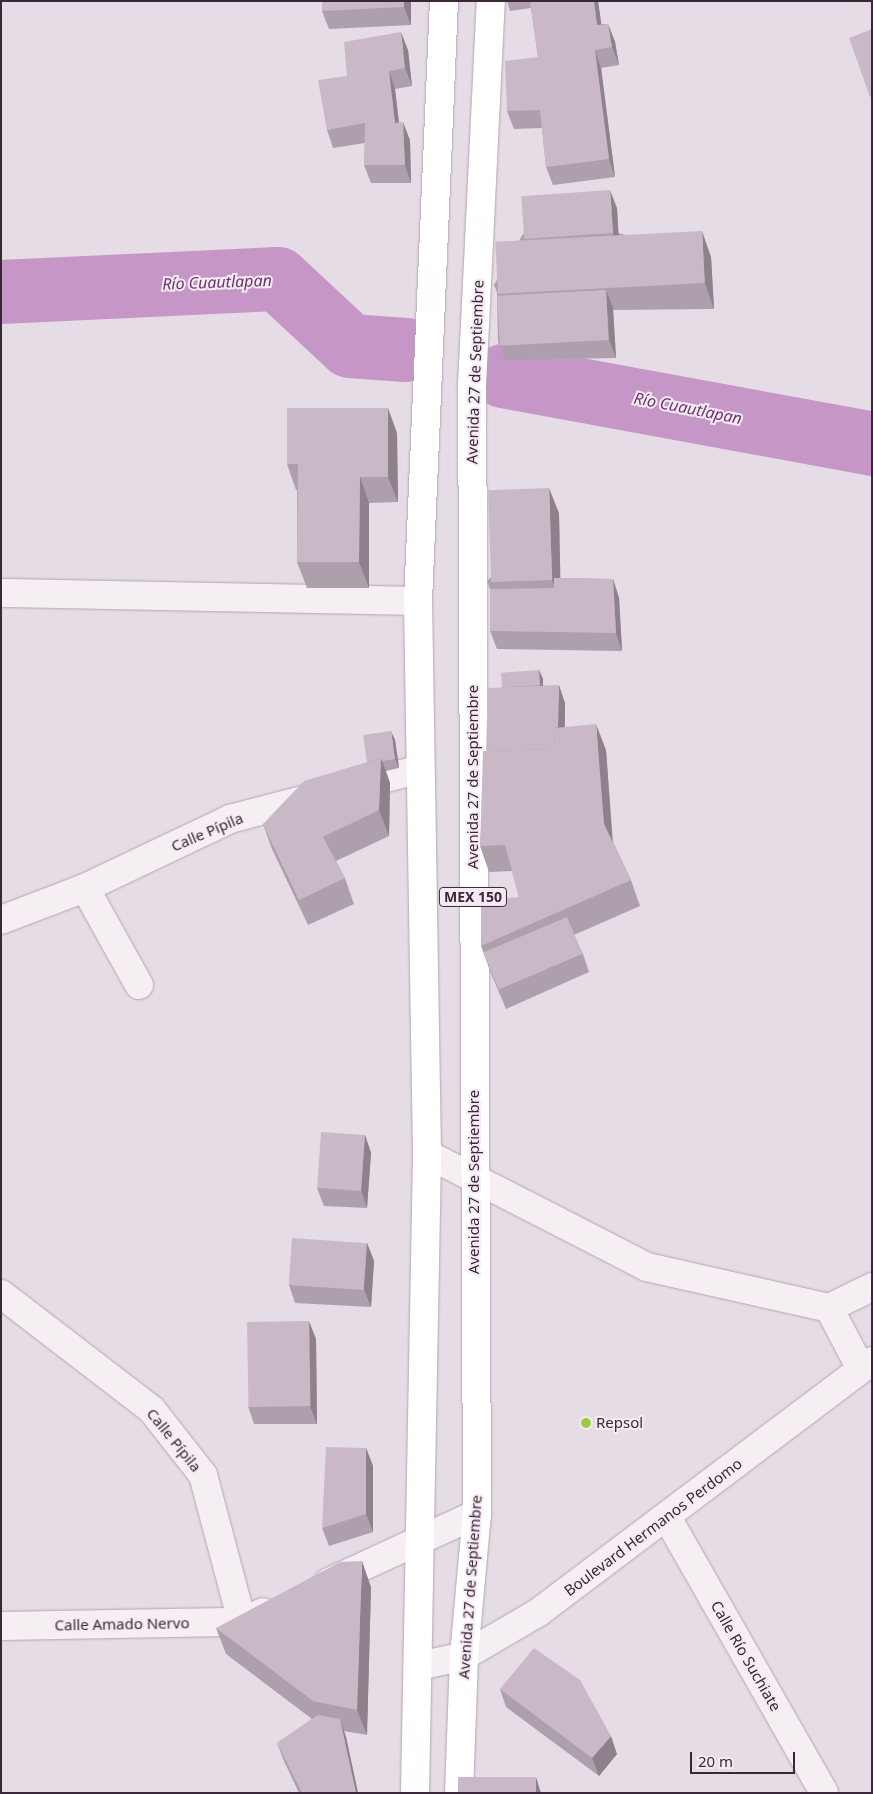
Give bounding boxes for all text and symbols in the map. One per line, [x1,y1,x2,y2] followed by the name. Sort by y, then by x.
[162,270,272,294] water label: Río Cuautlapan
[463,280,487,464] street label: Avenida 27 de Septiembre
[632,388,744,428] water label: Río Cuautlapan
[464,685,482,869] street label: Avenida 27 de Septiembre
[168,809,246,855] street label: Calle Pípila
[438,886,508,909] road number: MEX 150
[465,1090,483,1274] street label: Avenida 27 de Septiembre
[143,1405,205,1475] street label: Calle Pípila
[596,1414,643,1432] place label: Repsol
[580,1417,592,1429] marker: Repsol
[561,1454,745,1600] street label: Boulevard Hermanos Perdomo
[455,1494,485,1680] street label: Avenida 27 de Septiembre
[707,1598,785,1714] street label: Calle Río Suchiate
[54,1614,190,1634] street label: Calle Amado Nervo
[693,1742,798,1774] scale bar
[698,1751,733,1771] text: 20 m

